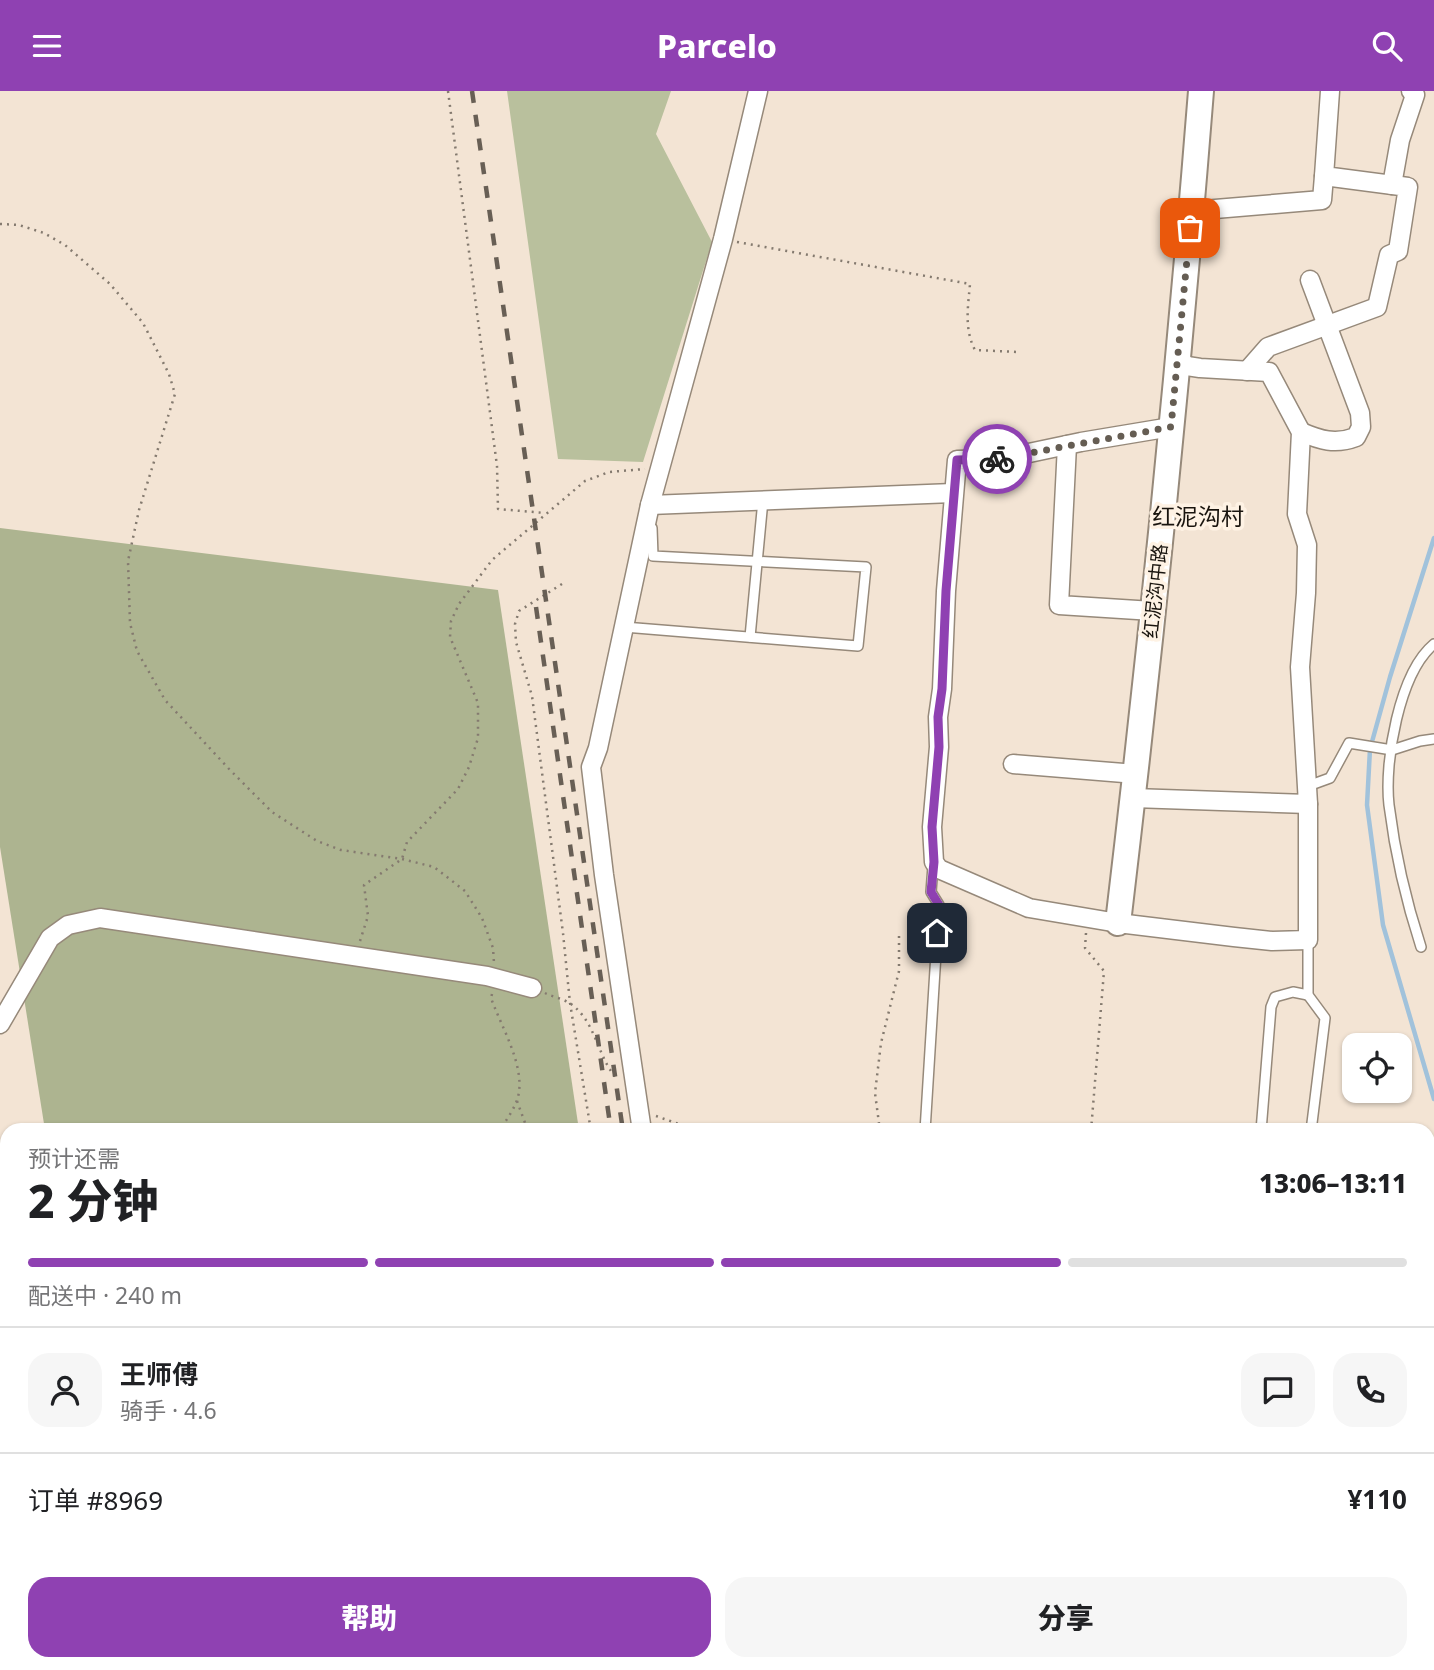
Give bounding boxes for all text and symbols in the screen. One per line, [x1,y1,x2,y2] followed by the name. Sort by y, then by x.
[657,24,777,67] text: Parcelo
[28,27,66,65] icon: menu
[1368,27,1406,65] icon: search
[1160,198,1220,258] pin
[1171,209,1209,247] icon: bag
[962,424,1032,494] courier
[978,440,1016,478] icon: bike
[1152,500,1244,532] district label: 红泥沟村
[1137,542,1173,640] street label: 红泥沟中路
[907,903,967,963] pin
[918,914,956,952] icon: home
[1342,1033,1412,1103] map controls
[1342,1033,1412,1103] button: locate
[28,1142,120,1174] text: 预计还需
[1259,1165,1407,1201] text: 13:06–13:11
[28,1169,159,1231] text: 2 分钟
[28,1279,182,1311] text: 配送中 · 240 m
[28,1353,102,1427] button: person
[1241,1353,1315,1427] button: chat
[1333,1353,1407,1427] button: phone
[120,1356,198,1392] text: 王师傅
[120,1394,217,1426] text: 骑手 · 4.6
[1348,1481,1407,1517] text: ¥110
[28,1482,163,1518] text: 订单 #8969
[28,1577,711,1657] button: 帮助
[725,1577,1407,1657] button: 分享

